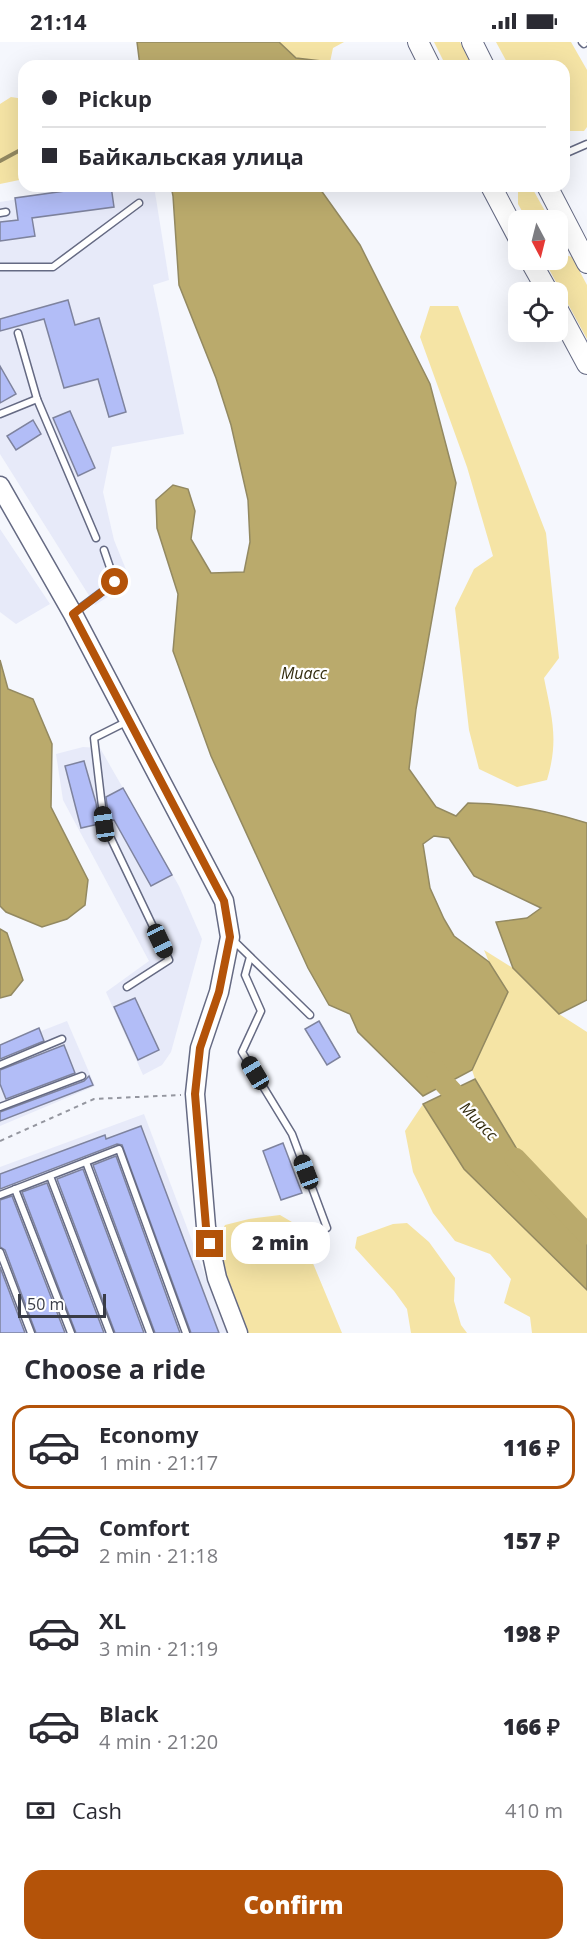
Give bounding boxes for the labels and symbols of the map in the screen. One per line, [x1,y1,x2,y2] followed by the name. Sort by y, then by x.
[508,210,568,270] north arrow
[101,568,128,595] route start
[281,662,328,684] water label: Миасс
[93,805,115,843] car
[144,921,176,961] car
[238,1053,272,1093] car
[455,1097,503,1146] water label: Миасс
[291,1152,321,1192] car
[231,1223,330,1265] callout: 2 min
[196,1230,223,1257] route end
[18,1291,106,1318] scale bar

